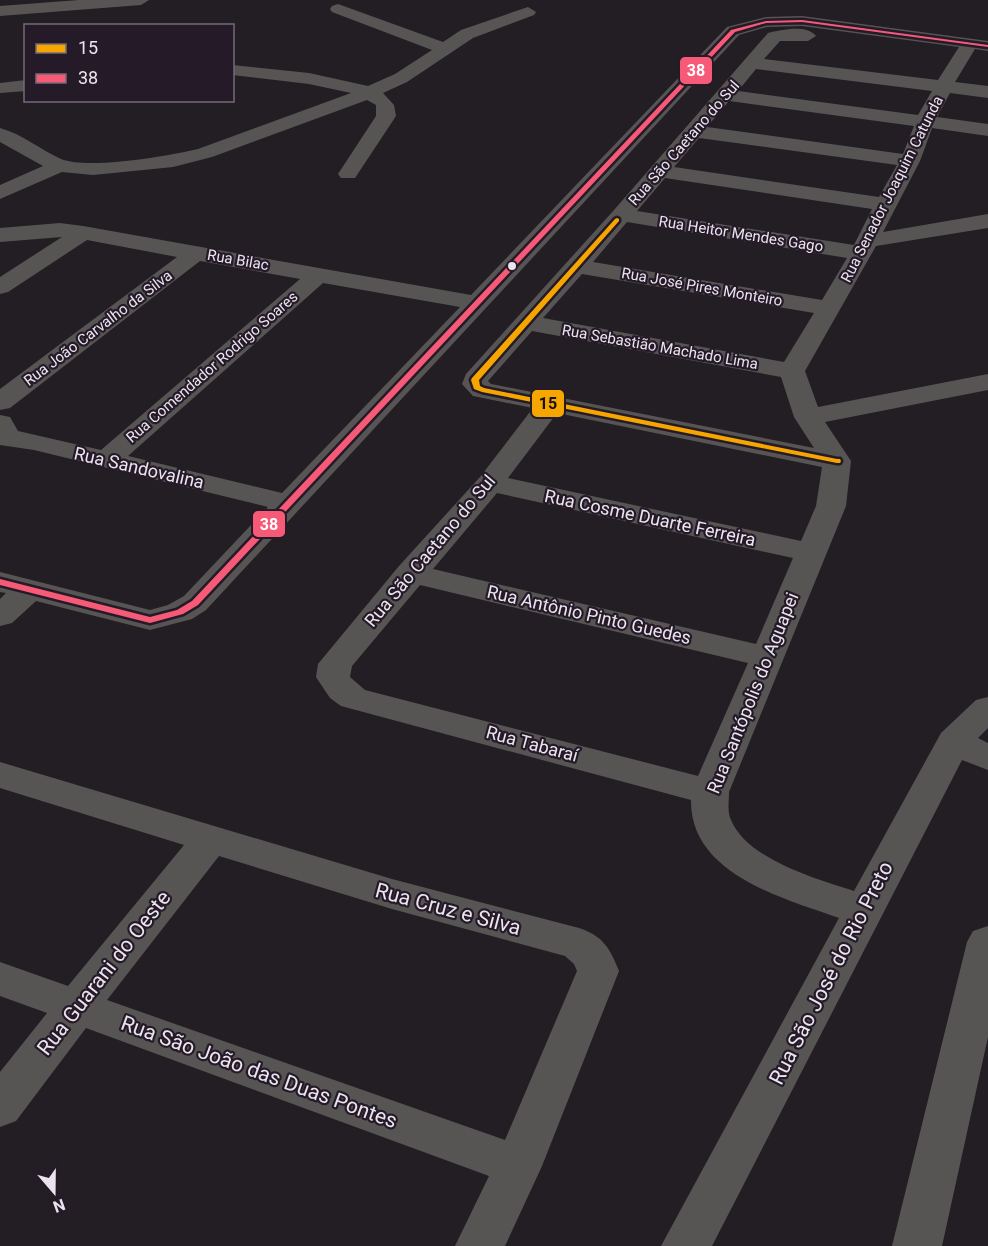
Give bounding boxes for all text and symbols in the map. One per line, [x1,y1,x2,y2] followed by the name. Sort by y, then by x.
[24,24,234,102] legend
[78,37,98,58] text: 15
[679,56,713,85] line badge: 38
[687,61,705,80] text: 38
[78,67,98,88] text: 38
[625,77,743,209] street label: Rua São Caetano do Sul
[837,93,947,285] street label: Rua Senador Joaquim Catunda
[657,212,825,256] street label: Rua Heitor Mendes Gago
[206,246,270,274] street label: Rua Bilac
[506,260,518,272] unlabelled marker
[620,264,784,310] street label: Rua José Pires Monteiro
[20,266,176,390] street label: Rua João Carvalho da Silva
[123,288,301,446] street label: Rua Comendador Rodrigo Soares
[561,321,759,373] street label: Rua Sebastião Machado Lima
[531,389,565,418] line badge: 15
[539,394,557,413] text: 15
[72,442,206,493] street label: Rua Sandovalina
[360,470,499,631] street label: Rua São Caetano do Sul
[543,485,757,550] street label: Rua Cosme Duarte Ferreira
[252,510,286,538] line badge: 38
[260,515,278,534] text: 38
[485,581,693,648] street label: Rua Antônio Pinto Guedes
[703,589,803,796] street label: Rua Santópolis do Aguapei
[484,721,581,766] street label: Rua Tabaraí
[764,857,898,1089] street label: Rua São José do Rio Preto
[373,878,523,940] street label: Rua Cruz e Silva
[32,886,176,1060] street label: Rua Guarani do Oeste
[118,1011,400,1133] street label: Rua São João das Duas Pontes
[24,1162,84,1222] north arrow
[50,1195,68,1216] text: N

